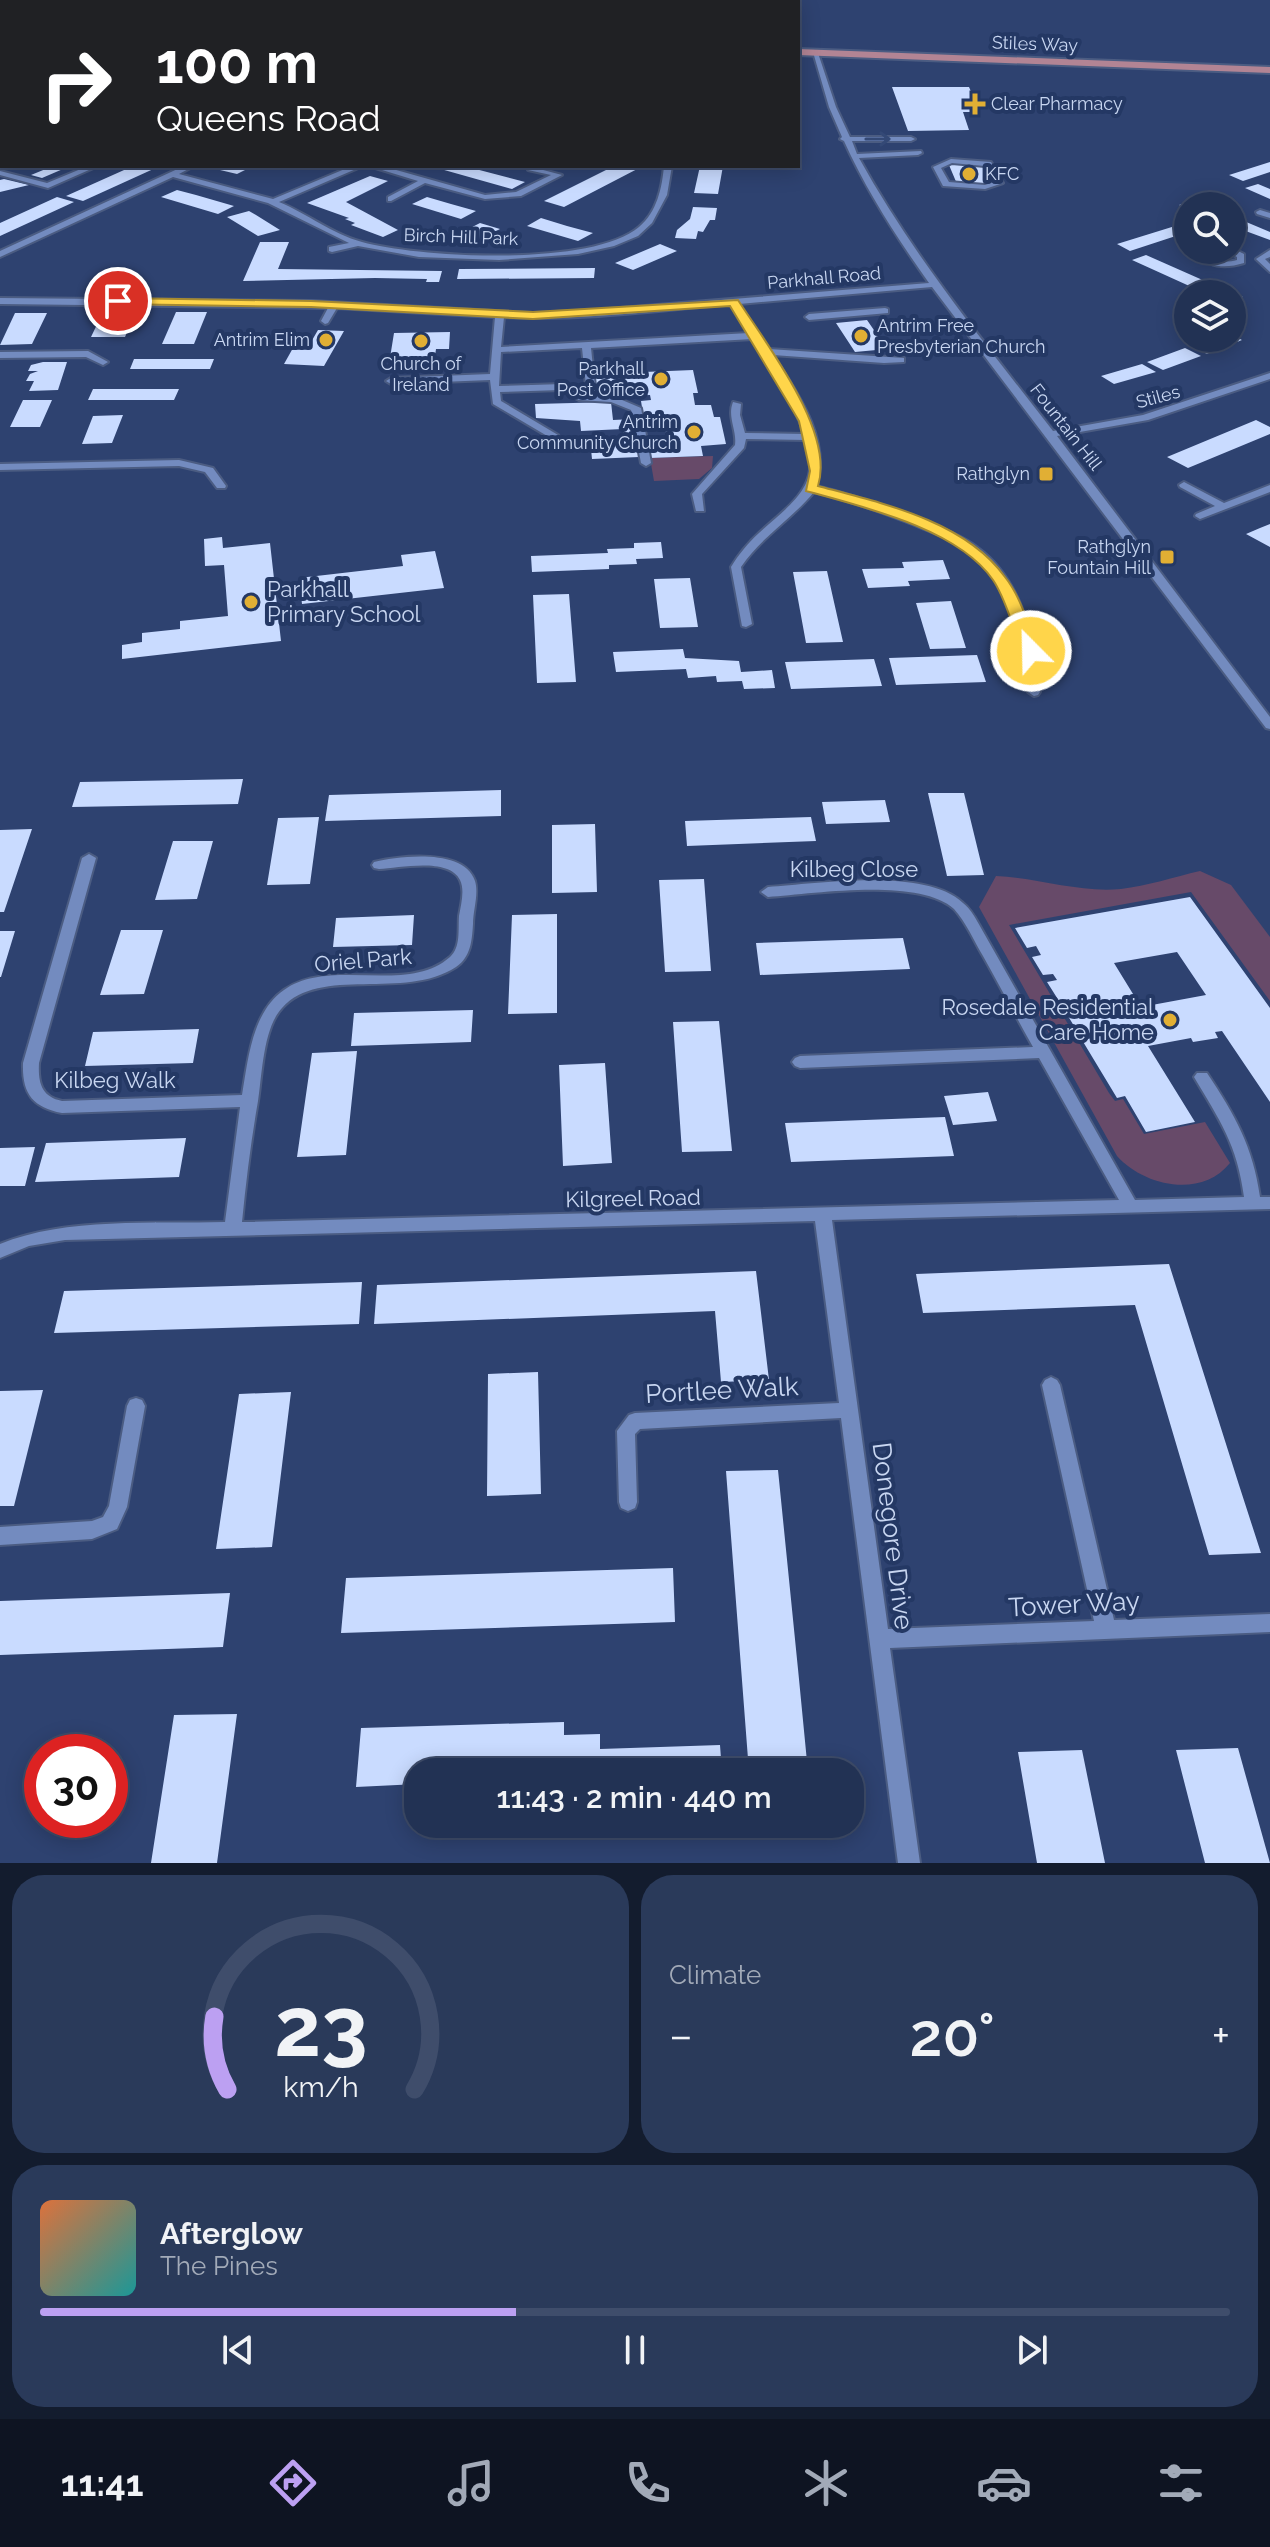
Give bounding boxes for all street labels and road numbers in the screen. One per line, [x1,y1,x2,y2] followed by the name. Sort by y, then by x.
[992,32,1079,56] street label: Stiles Way
[403,224,519,249] street label: Birch Hill Park
[766,262,882,293] street label: Parkhall Road
[1026,379,1107,474] street label: Fountain Hill
[1133,380,1183,412] street label: Stiles
[790,856,918,882] street label: Kilbeg Close
[313,943,413,977] street label: Oriel Park
[54,1067,176,1093] street label: Kilbeg Walk
[565,1184,701,1212] street label: Kilgreel Road
[645,1371,800,1409] street label: Portlee Walk
[867,1441,919,1631] street label: Donegore Drive
[1007,1586,1141,1622] street label: Tower Way

